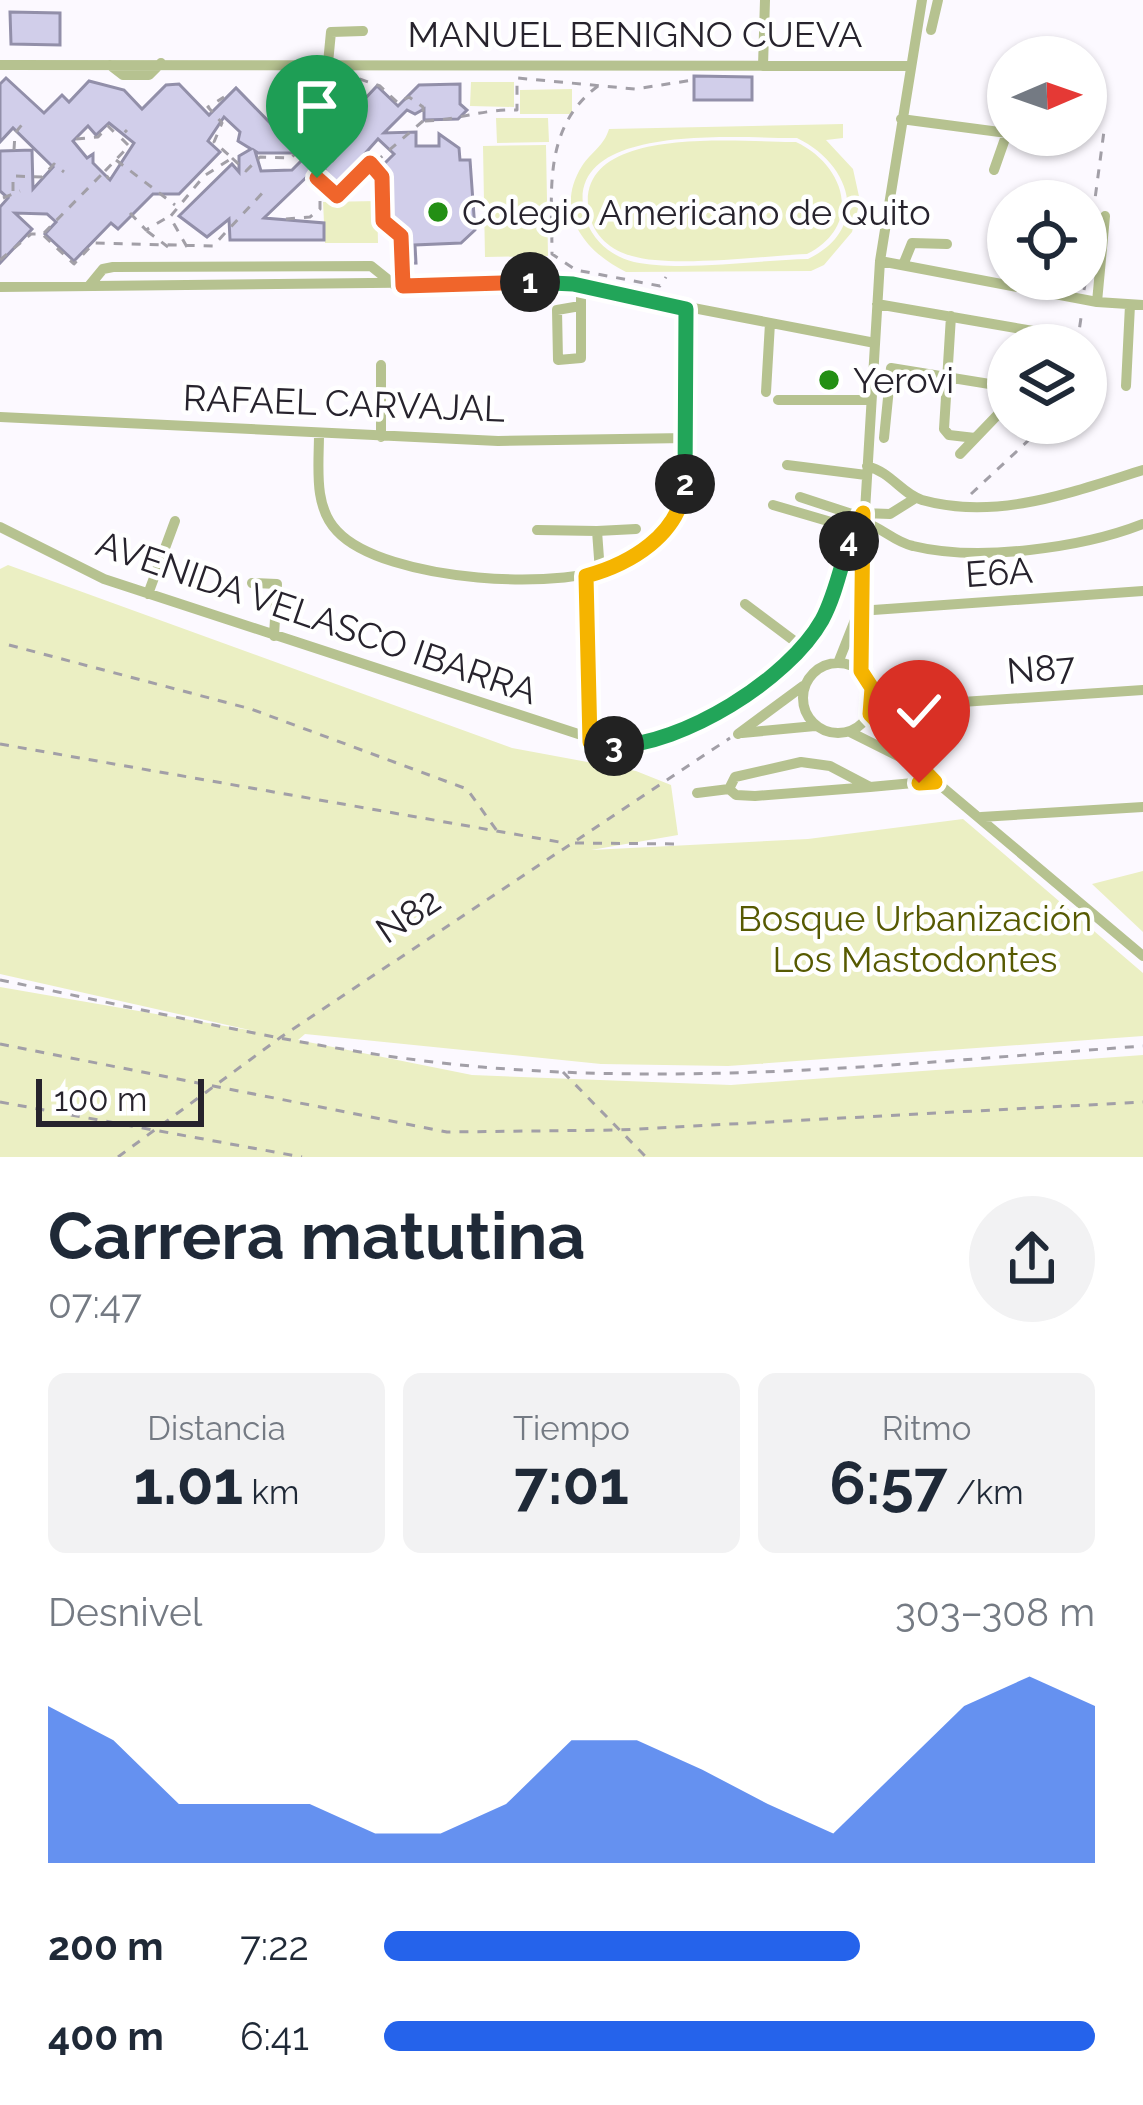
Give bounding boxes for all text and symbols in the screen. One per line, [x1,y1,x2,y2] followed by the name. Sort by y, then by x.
[408,13,862,55] street label: MANUEL BENIGNO CUEVA
[987,36,1107,156] north arrow
[987,36,1107,444] map controls
[266,55,368,178] pin
[284,73,350,139] icon: arrive
[987,180,1107,300] button: locate
[462,191,931,233] place label: Colegio Americano de Quito
[425,199,451,225] marker: Colegio Americano de Quito
[500,252,560,312] pin: 1
[522,262,538,301] text: 1
[987,324,1107,444] button: layers
[853,359,954,401] place label: Yerovi
[816,367,842,393] marker: Yerovi
[182,376,506,430] street label: RAFAEL CARVAJAL
[655,454,715,514] pin: 2
[676,464,694,503] text: 2
[819,511,879,571] pin: 4
[840,521,858,560] text: 4
[91,522,543,712] street label: AVENIDA VELASCO IBARRA
[964,549,1034,595] street label: E6A
[1005,644,1077,692] street label: N87
[868,660,970,783] pin
[886,678,952,744] icon: check
[584,716,644,776] pin: 3
[605,726,623,765] text: 3
[368,879,448,951] street label: N82
[738,897,1092,980] park label: Bosque Urbanización Los Mastodontes
[36,1073,204,1126] scale bar
[54,1080,147,1119] text: 100 m
[969,1196,1095,1322] button: share
[48,1197,585,1274] text: Carrera matutina
[48,1281,142,1327] text: 07:47
[147,1409,286,1448] text: Distancia
[513,1409,630,1448] text: Tiempo
[882,1409,971,1448] text: Ritmo
[134,1448,243,1518] text: 1.01
[514,1448,629,1518] text: 7:01
[829,1448,947,1518] text: 6:57
[243,1473,299,1512] text: km
[947,1473,1024,1512] text: /km
[48,1589,202,1635] text: Desnivel
[895,1589,1095,1635] text: 303–308 m
[48,1923,164,1969] text: 200 m
[240,1923,309,1969] text: 7:22
[48,2013,164,2059] text: 400 m
[240,2013,309,2059] text: 6:41

